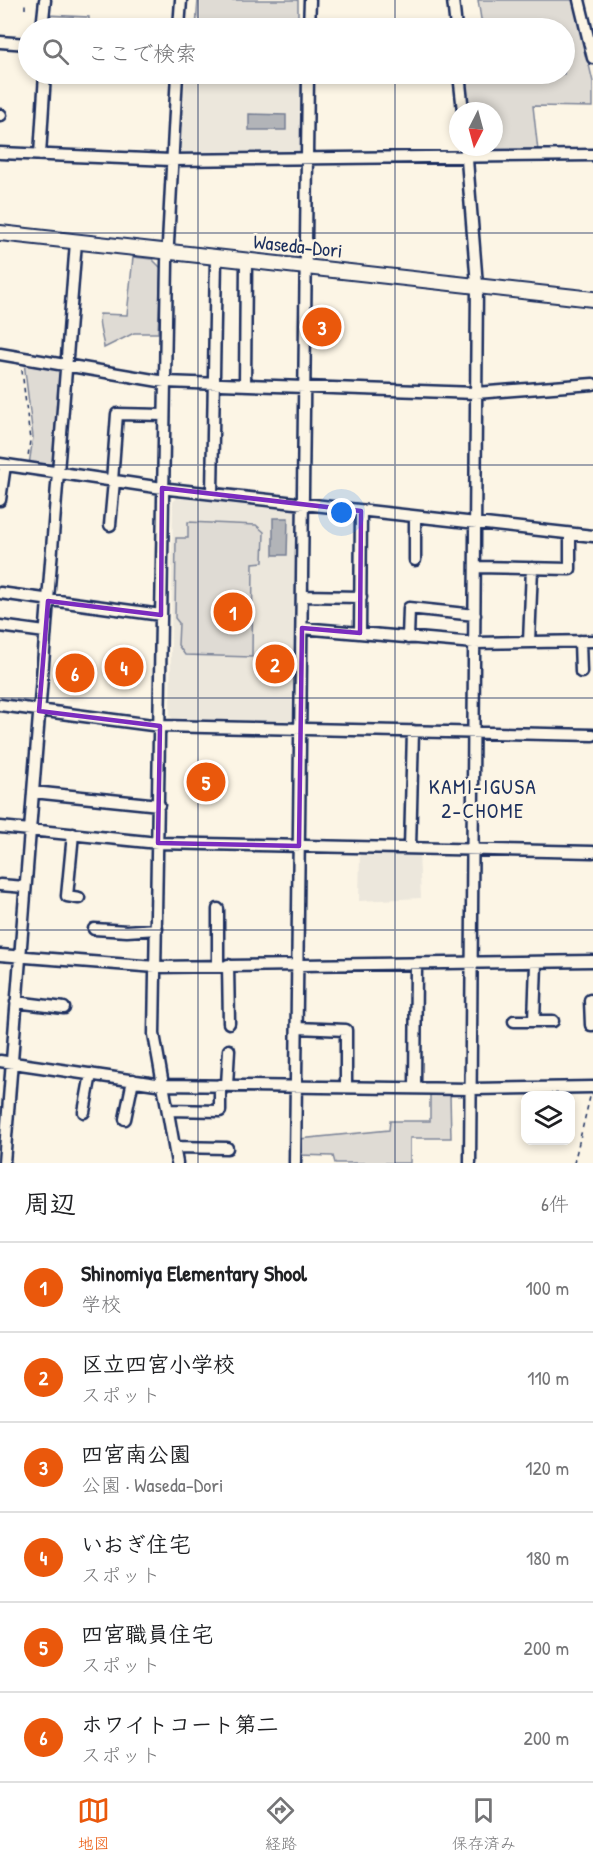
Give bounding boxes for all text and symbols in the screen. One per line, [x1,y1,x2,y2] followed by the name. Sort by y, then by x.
[18,18,575,84] search box
[39,35,72,68] icon: search
[87,38,197,68] text: ここで検索
[449,102,503,156] north arrow
[252,227,344,264] street label: Waseda-Dori
[302,304,342,350] pin: 3
[327,498,356,527] your location
[214,590,252,634] pin: 1
[256,642,294,686] pin: 2
[104,644,144,690] pin: 4
[56,650,94,696] pin: 6
[186,760,226,804] pin: 5
[429,772,537,825] district label: KAMI-IGUSA 2-CHOME
[521,1091,575,1145] map controls
[521,1091,575,1145] button: layers
[24,1186,76,1221] text: 周辺
[541,1190,569,1217] text: 6件
[81,1258,307,1288] text: Shinomiya Elementary Shool
[40,1274,47,1301] text: 1
[526,1274,569,1301] text: 100 m
[81,1290,121,1317] text: 学校
[81,1349,235,1379] text: 区立四宮小学校
[39,1364,48,1391] text: 2
[527,1364,569,1391] text: 110 m
[81,1381,161,1408] text: スポット
[81,1439,191,1469] text: 四宮南公園
[39,1454,48,1481] text: 3
[525,1454,569,1481] text: 120 m
[81,1471,223,1498] text: 公園 · Waseda-Dori
[81,1529,191,1559] text: いおぎ住宅
[40,1544,47,1571] text: 4
[526,1544,569,1571] text: 180 m
[81,1561,161,1588] text: スポット
[81,1619,213,1649] text: 四宮職員住宅
[39,1634,48,1661] text: 5
[524,1634,569,1661] text: 200 m
[81,1651,161,1678] text: スポット
[81,1709,279,1739] text: ホワイトコート第二
[40,1724,47,1751] text: 6
[524,1724,569,1751] text: 200 m
[81,1741,161,1768] text: スポット
[77,1794,110,1854] tab: 地図
[264,1794,297,1854] tab: 経路
[452,1794,516,1854] tab: 保存済み

